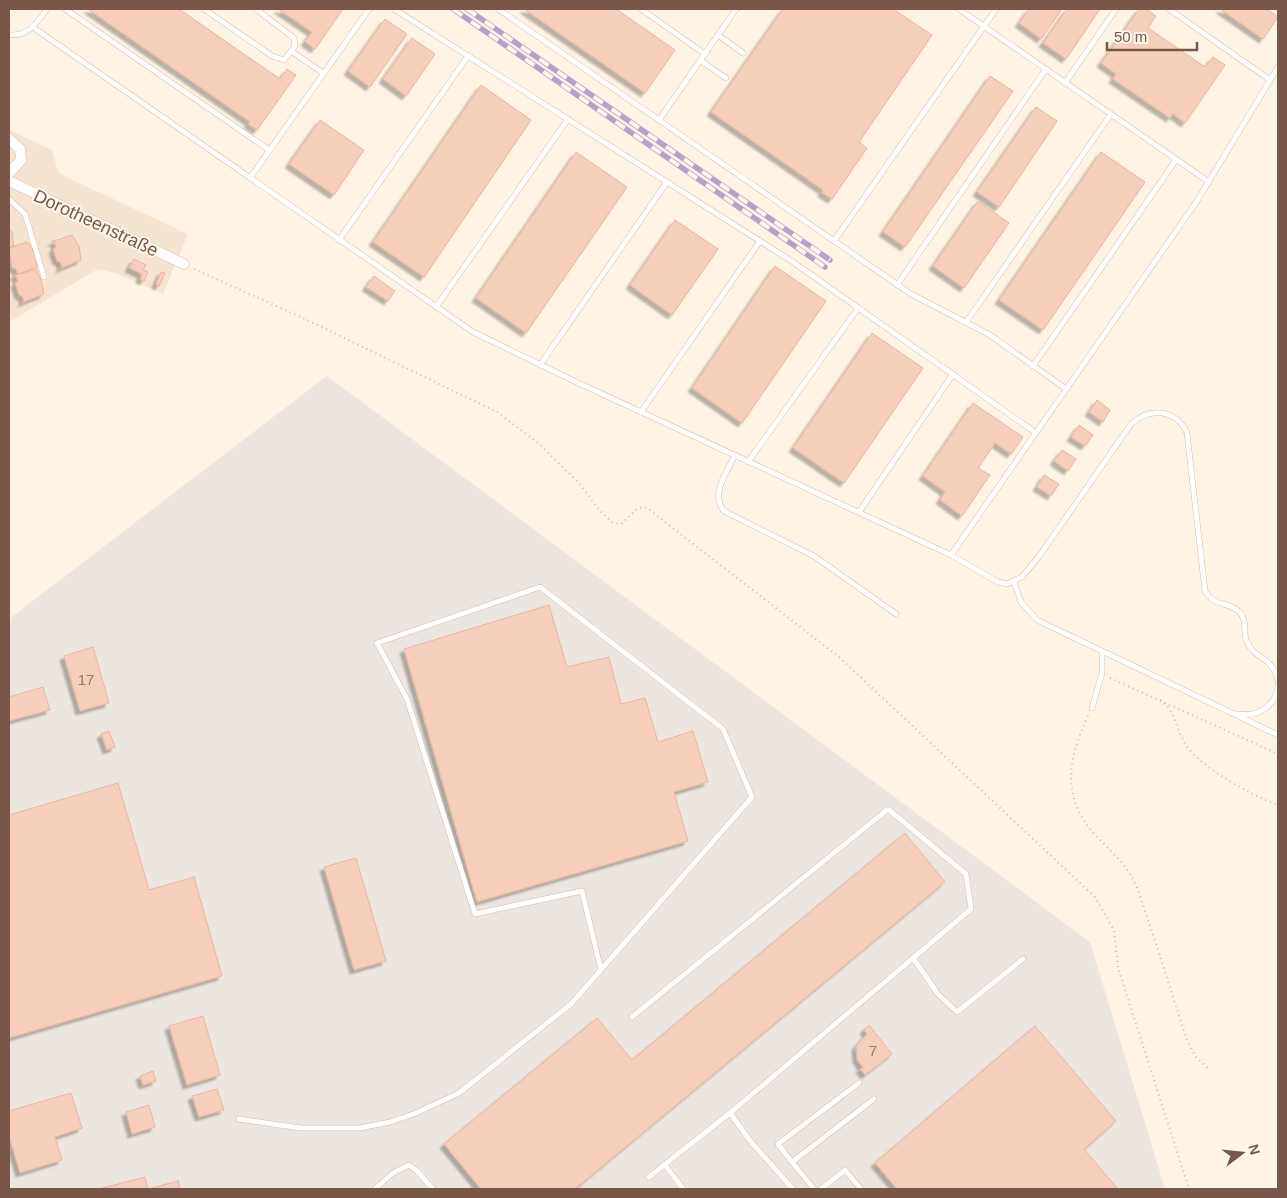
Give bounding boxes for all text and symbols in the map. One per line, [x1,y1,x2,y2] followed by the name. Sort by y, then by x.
[1107,20,1197,52] scale bar
[1114,28,1147,45] text: 50 m
[31,185,161,261] street label: Dorotheenstraße
[78,671,94,688] house number: 17
[869,1042,877,1059] house number: 7
[1217,1128,1267,1178] north arrow
[1245,1142,1264,1156] text: N

